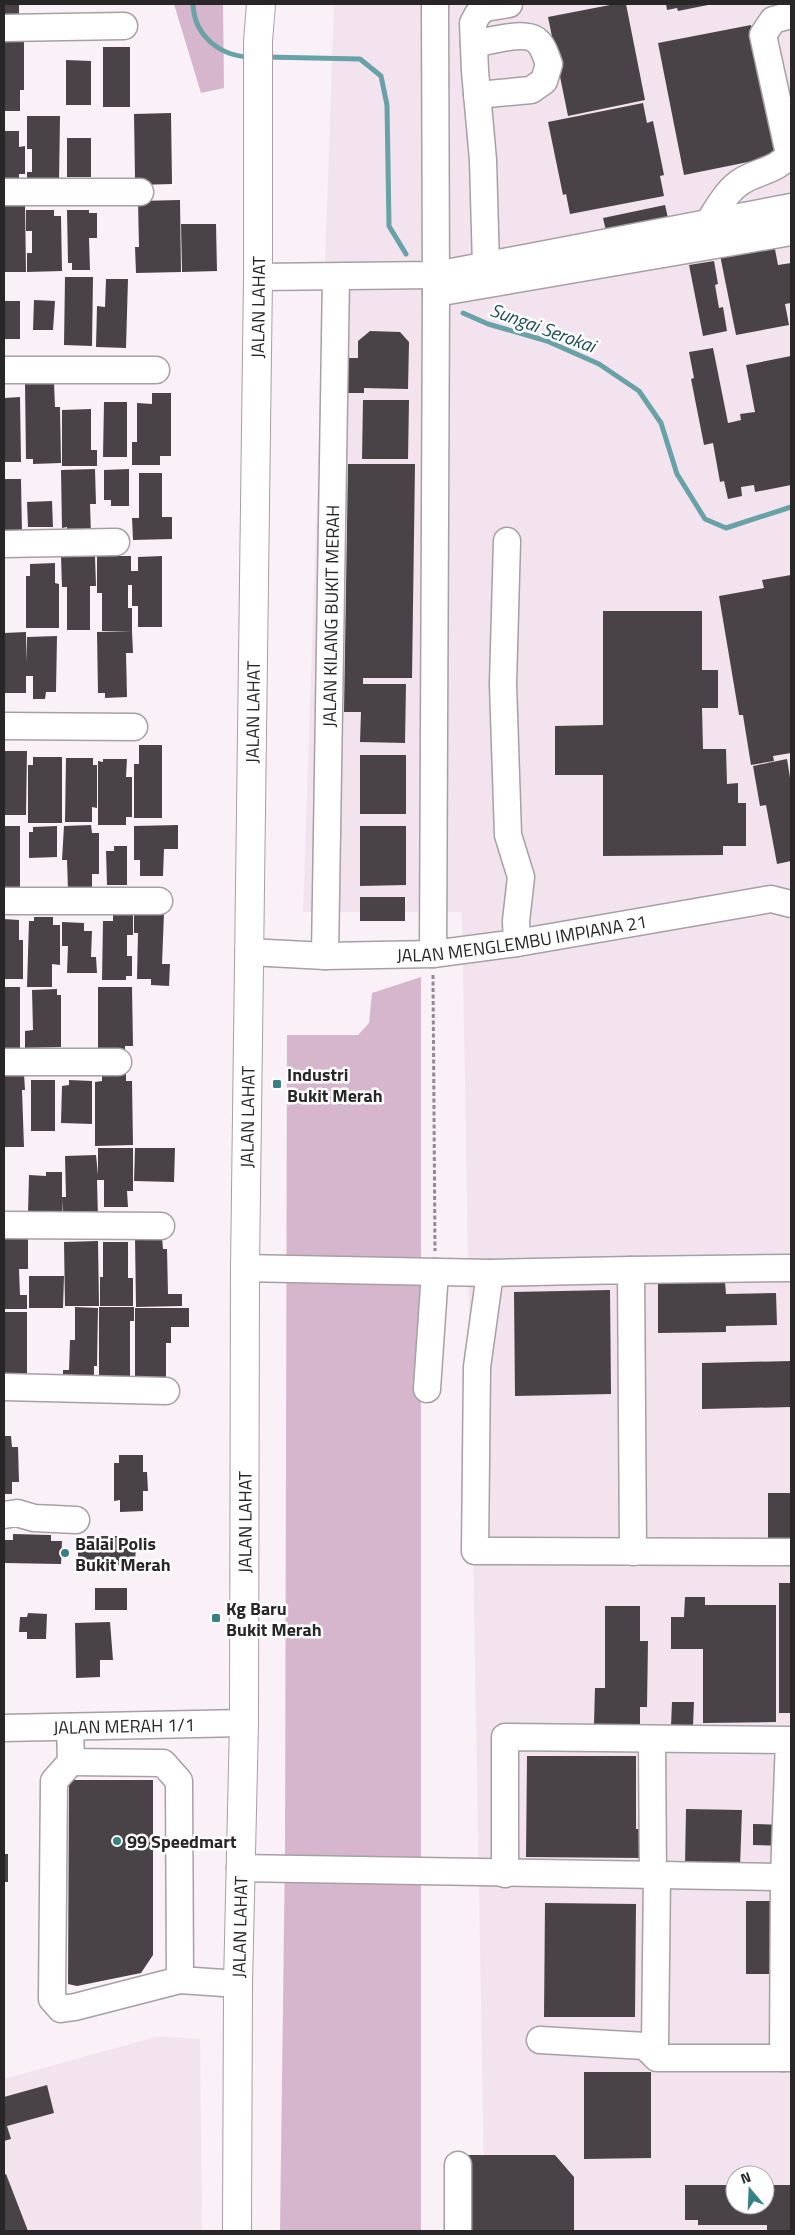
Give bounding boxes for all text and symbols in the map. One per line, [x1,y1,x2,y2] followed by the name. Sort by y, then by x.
[243,255,272,358] street label: JALAN LAHAT
[486,295,602,360] water label: Sungai Serokai
[315,505,346,727] street label: JALAN KILANG BUKIT MERAH
[238,660,266,763] street label: JALAN LAHAT
[396,907,649,968] street label: JALAN MENGLEMBU IMPIANA 21
[287,1061,383,1109] place label: Industri Bukit Merah
[233,1065,261,1168] street label: JALAN LAHAT
[271,1078,283,1090] marker: Industri Bukit Merah
[231,1470,258,1573] street label: JALAN LAHAT
[75,1530,171,1578] place label: Balai Polis Bukit Merah
[59,1547,71,1559] marker: Balai Polis Bukit Merah
[226,1595,322,1643] place label: Kg Baru Bukit Merah
[210,1612,222,1624] marker: Kg Baru Bukit Merah
[53,1711,195,1740] street label: JALAN MERAH 1/1
[127,1828,237,1855] place label: 99 Speedmart
[111,1835,123,1847] marker: 99 Speedmart
[225,1875,254,1978] street label: JALAN LAHAT
[725,2165,775,2215] north arrow
[738,2166,754,2189] text: N

